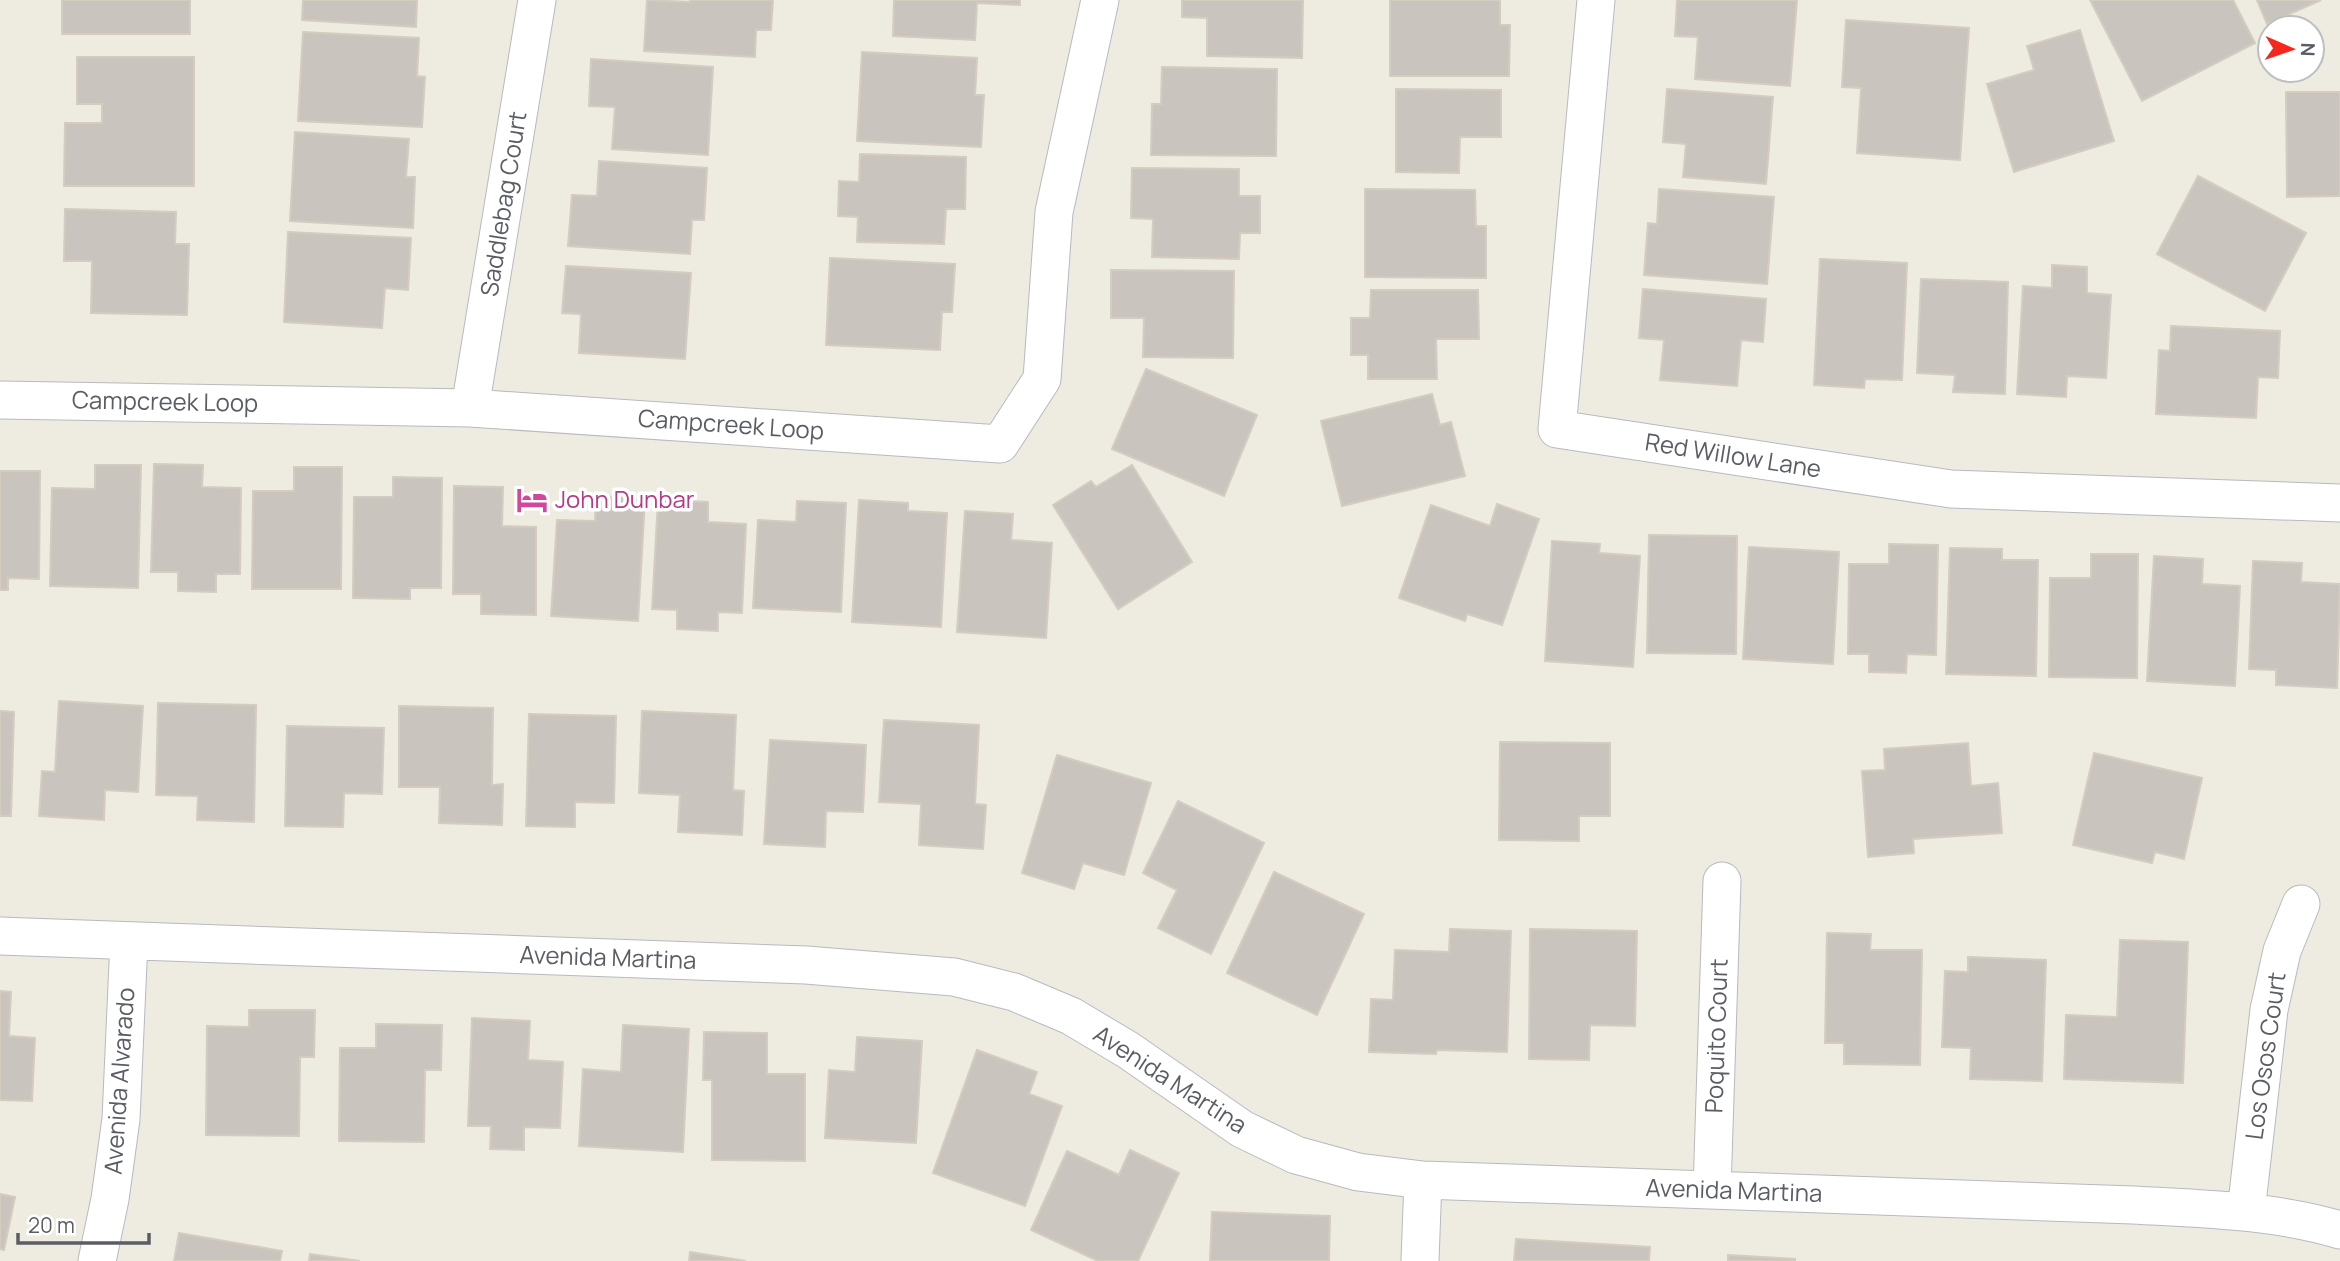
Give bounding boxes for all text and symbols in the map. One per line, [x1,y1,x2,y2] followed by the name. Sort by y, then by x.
[2256,14,2326,84] north arrow
[2295,42,2321,57] text: N
[472,109,533,299] street label: Saddlebag Court
[72,382,258,419] street label: Campcreek Loop
[637,401,825,446] street label: Campcreek Loop
[1643,424,1824,485] street label: Red Willow Lane
[555,482,695,515] place label: John Dunbar
[515,483,549,517] hotel icon: John Dunbar
[519,937,697,976] street label: Avenida Martina
[1696,958,1735,1114] street label: Poquito Court
[2236,970,2293,1142] street label: Los Osos Court
[96,986,141,1176] street label: Avenida Alvarado
[1088,1017,1254,1141] street label: Avenida Martina
[1645,1170,1823,1209] street label: Avenida Martina
[18,1202,149,1246] scale bar
[28,1211,75,1239] text: 20 m

